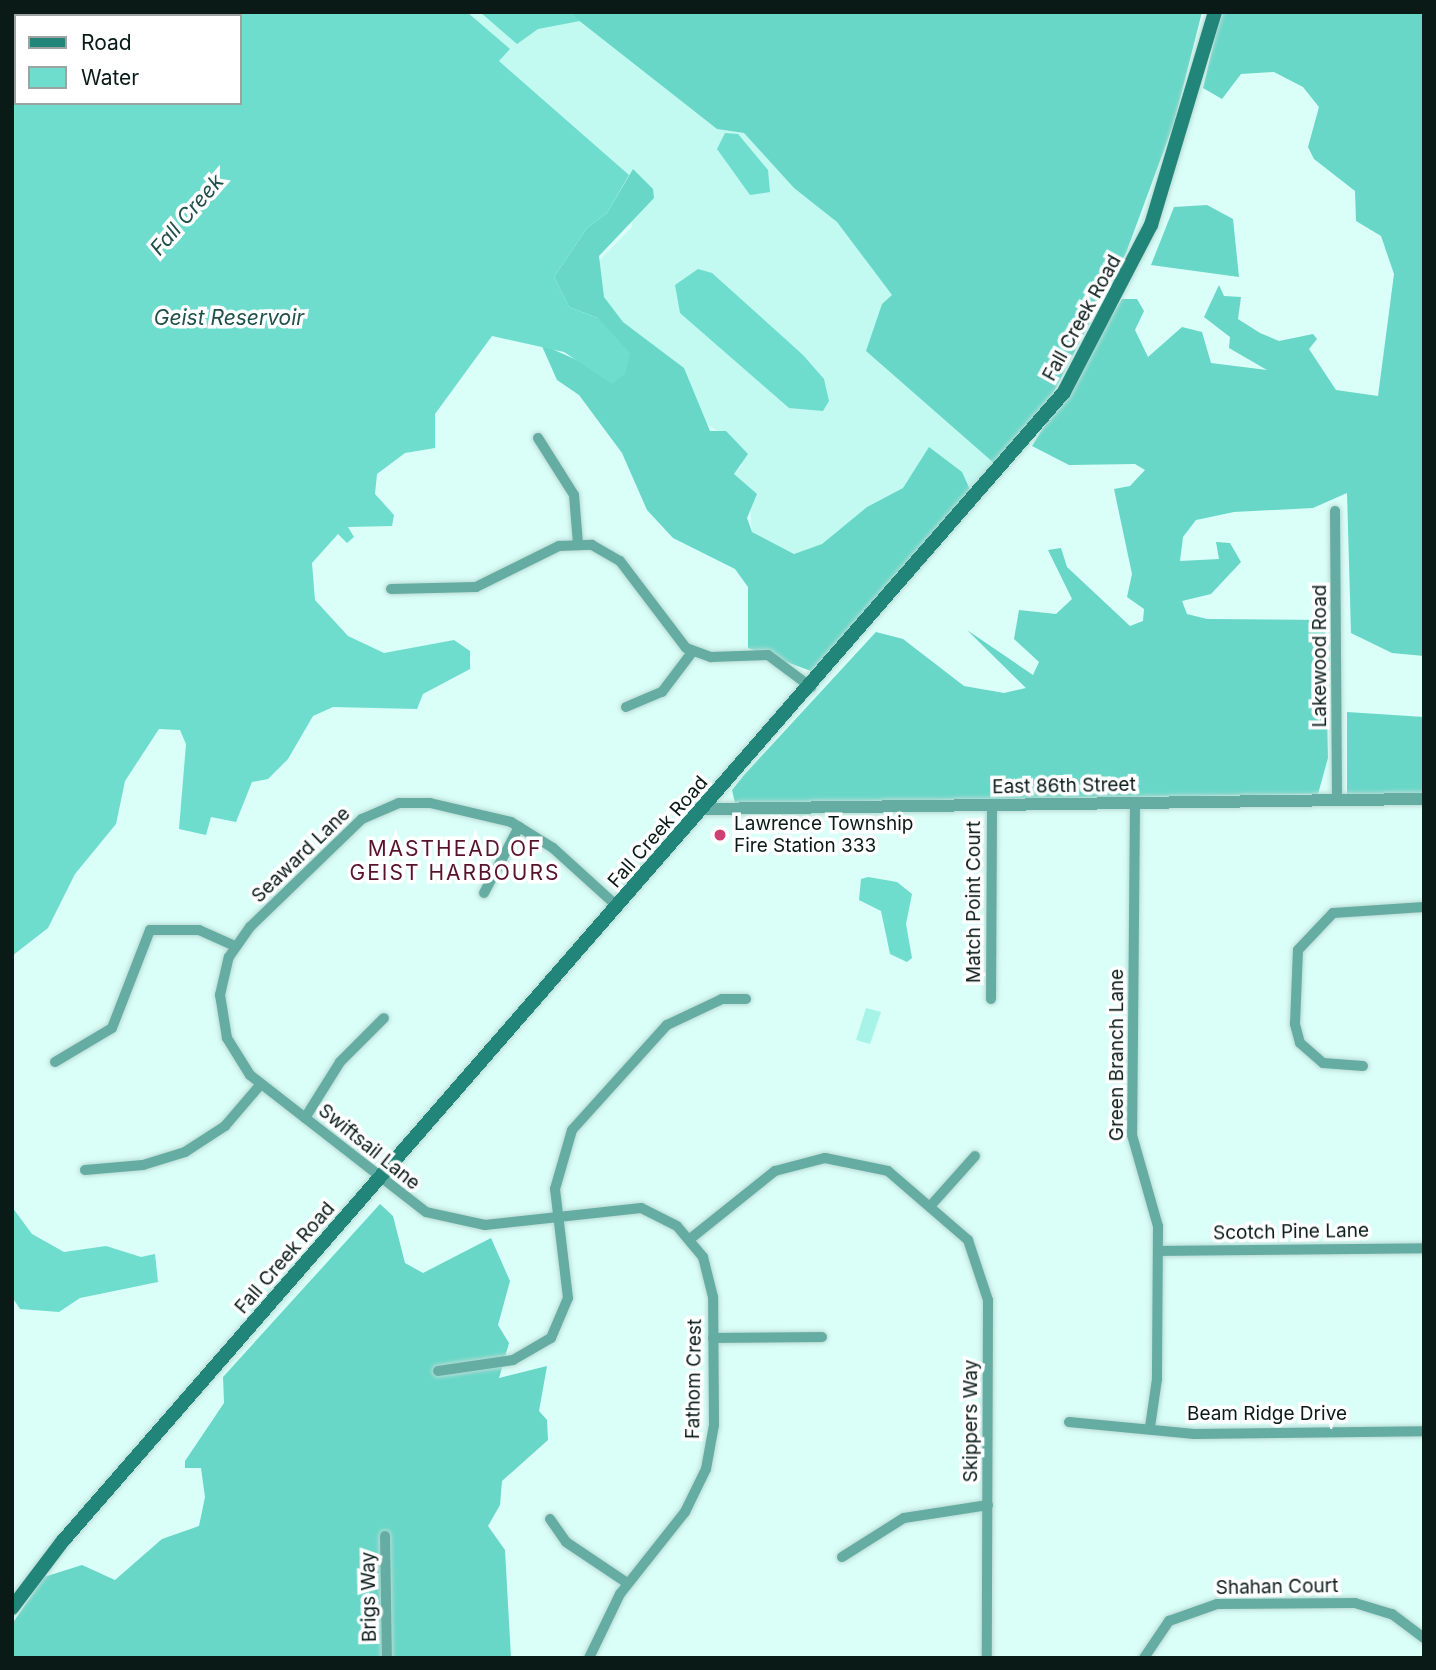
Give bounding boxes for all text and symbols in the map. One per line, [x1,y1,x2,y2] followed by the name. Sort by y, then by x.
[14,14,242,105] legend
[81,30,132,55] text: Road
[81,65,139,90] text: Water
[145,169,229,261] water label: Fall Creek
[1038,251,1126,385] street label: Fall Creek Road
[154,305,304,331] water label: Geist Reservoir
[1309,585,1331,727] street label: Lakewood Road
[603,772,713,892] street label: Fall Creek Road
[992,773,1136,799] street label: East 86th Street
[247,802,355,908] street label: Seaward Lane
[734,813,913,857] place label: Lawrence Township Fire Station 333
[963,821,985,983] street label: Match Point Court
[712,827,728,843] marker: Lawrence Township Fire Station 333
[351,836,559,886] district label: MASTHEAD OF GEIST HARBOURS
[1106,969,1128,1141] street label: Green Branch Lane
[314,1099,424,1195] street label: Swiftsail Lane
[230,1198,340,1318] street label: Fall Creek Road
[1213,1219,1369,1245] street label: Scotch Pine Lane
[682,1319,706,1439] street label: Fathom Crest
[960,1360,982,1482] street label: Skippers Way
[1187,1403,1347,1425] street label: Beam Ridge Drive
[357,1552,381,1642] street label: Brigs Way
[1215,1575,1339,1599] street label: Shahan Court

